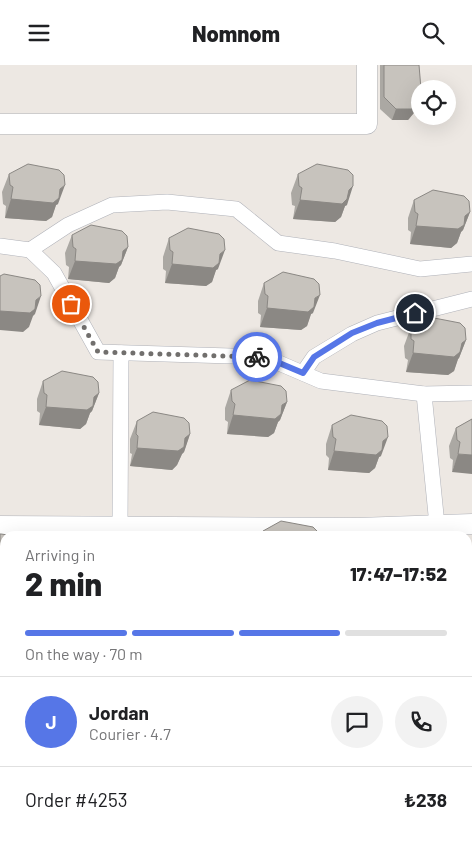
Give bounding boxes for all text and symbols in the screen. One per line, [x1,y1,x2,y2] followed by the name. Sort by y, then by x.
[25,19,53,47] icon: menu
[419,19,447,47] icon: search
[192,20,280,46] text: Nomnom
[411,80,456,125] map controls
[411,80,456,125] button: locate
[50,283,92,325] pin
[57,290,85,318] icon: bag
[394,292,436,334] pin
[401,299,429,327] icon: home
[232,332,282,382] courier
[243,343,271,371] icon: bike
[25,545,95,564] text: Arriving in
[350,562,447,585] text: 17:47–17:52
[25,564,102,602] text: 2 min
[25,644,142,663] text: On the way · 70 m
[331,696,383,748] button: chat
[395,696,447,748] button: phone
[89,701,149,724] text: Jordan
[45,710,57,733] text: J
[89,724,171,743] text: Courier · 4.7
[25,788,128,811] text: Order #4253
[404,788,447,811] text: ₺238

